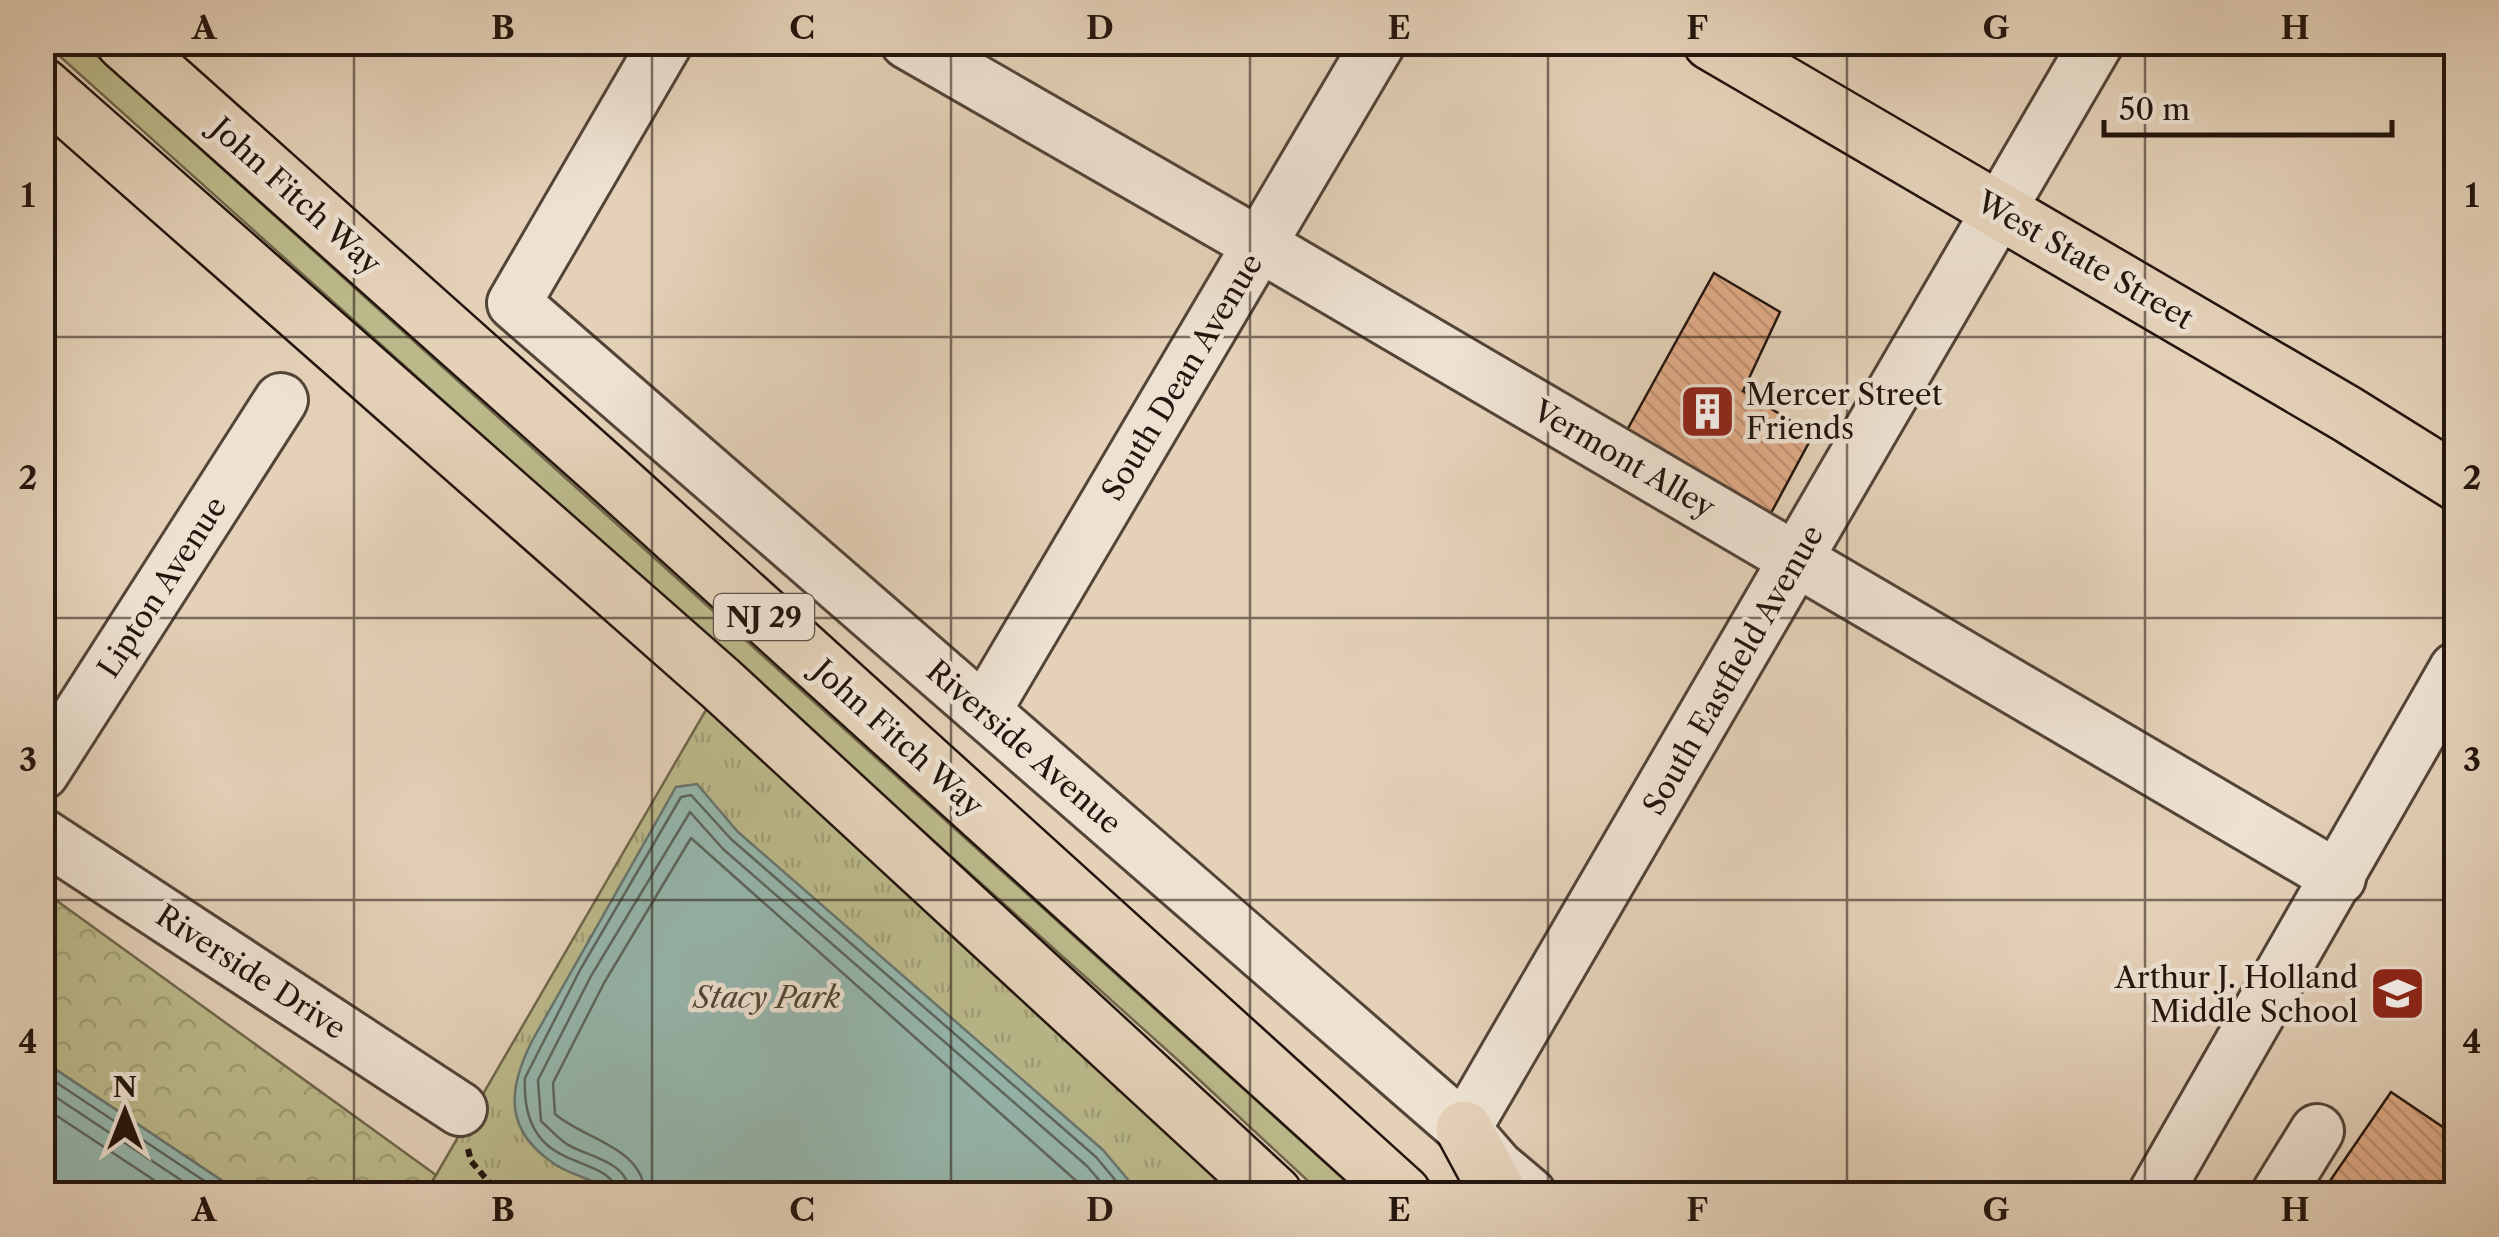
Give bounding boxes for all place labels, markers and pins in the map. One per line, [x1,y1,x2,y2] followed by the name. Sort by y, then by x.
[1746,376,1943,447] place label: Mercer Street Friends
[1677,381,1737,441] building icon: Mercer Street Friends
[2114,959,2358,1030] place label: Arthur J. Holland Middle School
[2367,964,2427,1024] school or university icon: Arthur J. Holland Middle School

